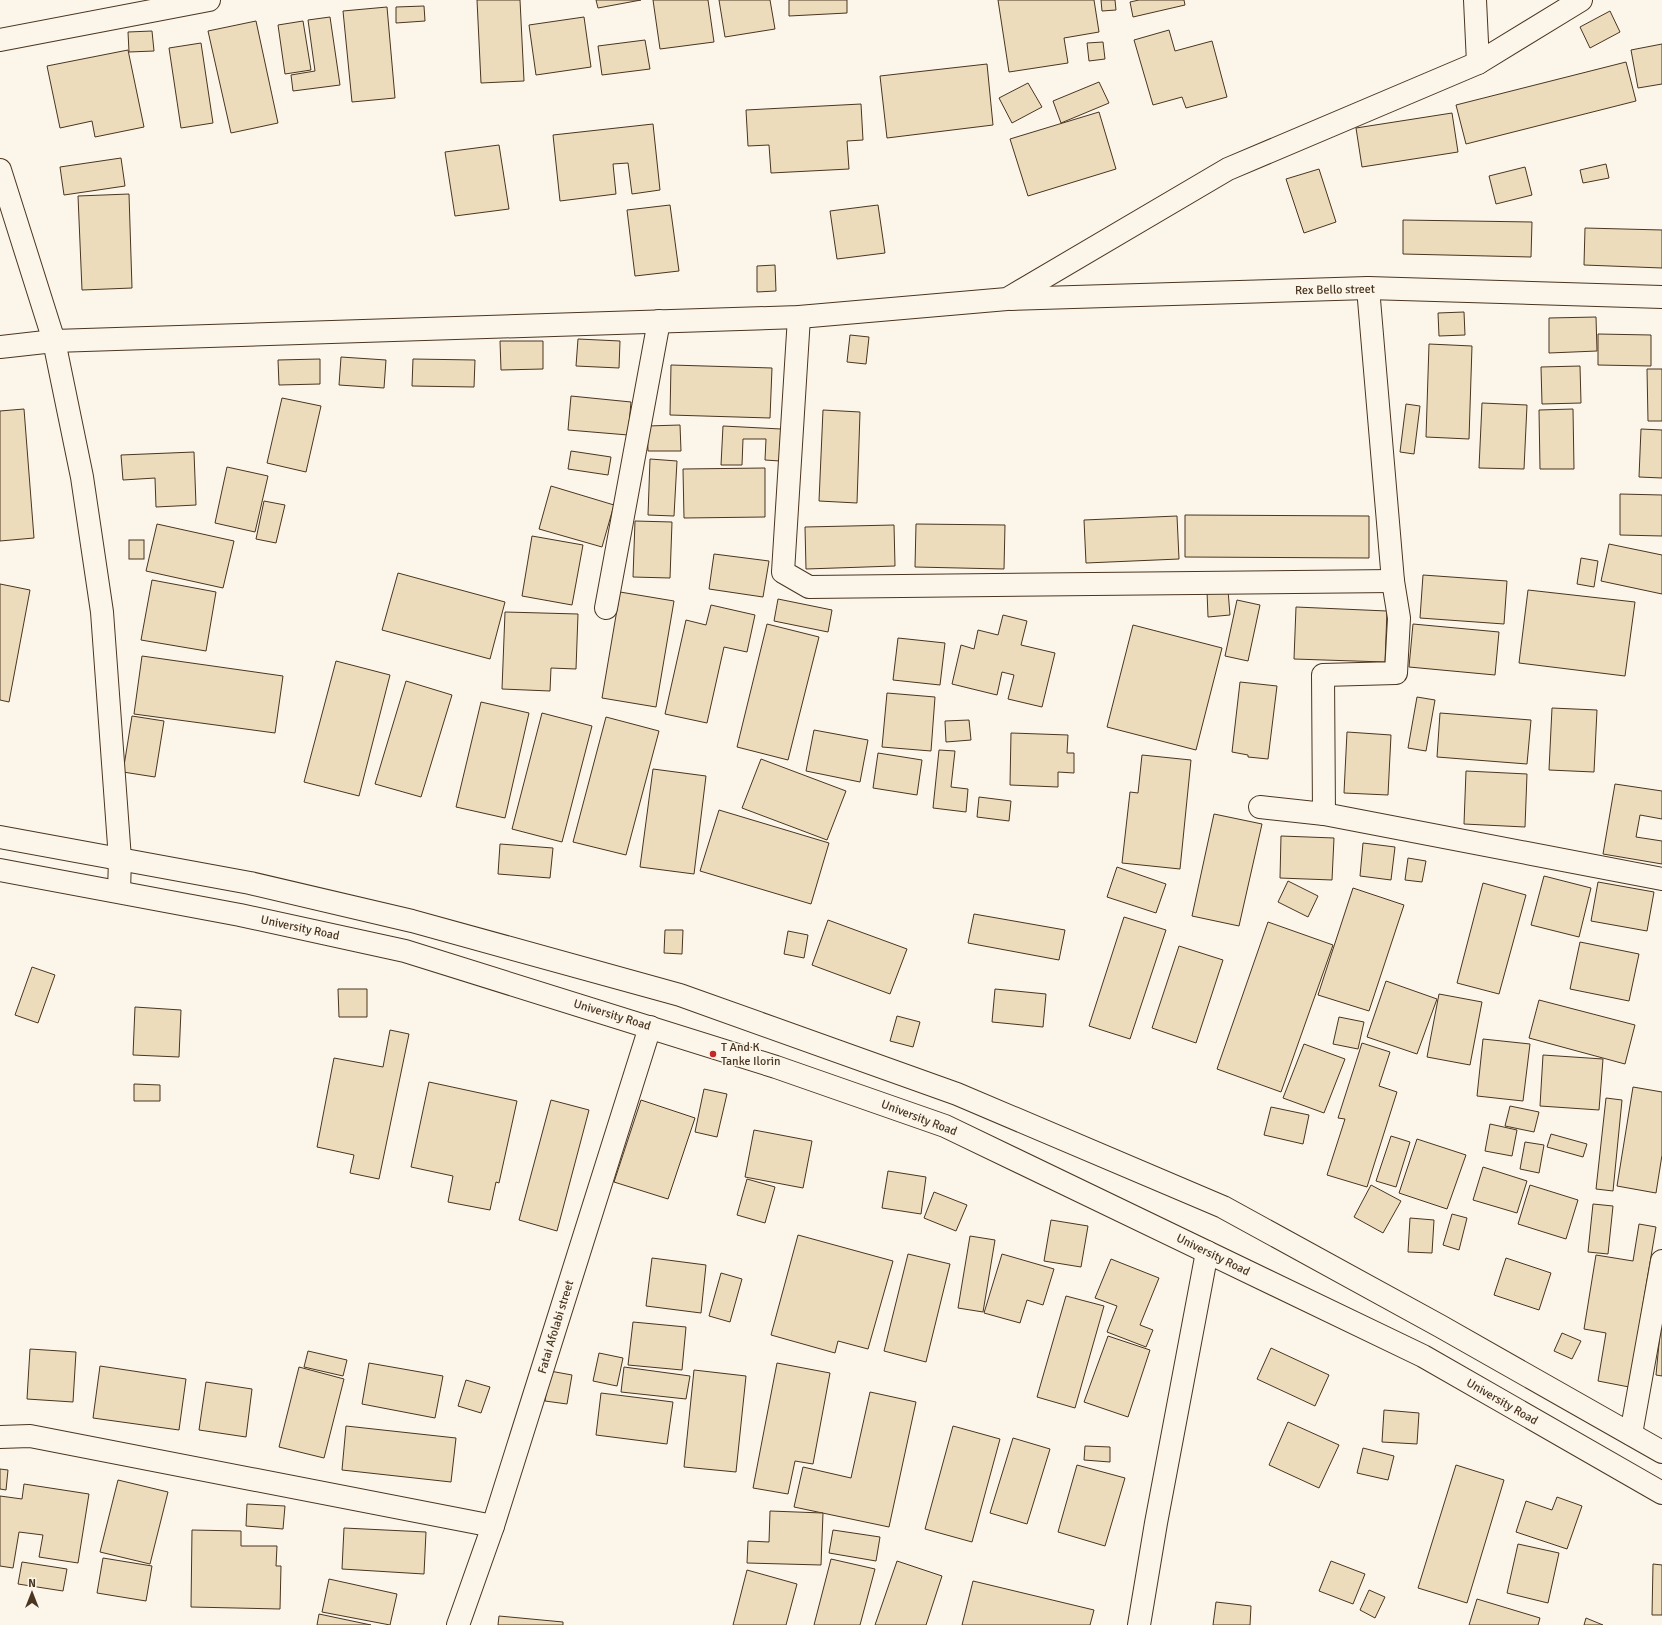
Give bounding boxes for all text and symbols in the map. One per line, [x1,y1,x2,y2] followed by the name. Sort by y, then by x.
[1295,282,1375,298] street label: Rex Bello street
[259,912,341,944] street label: University Road
[572,996,652,1034] street label: University Road
[721,1040,781,1069] place label: T And K Tanke Ilorin
[708,1049,718,1059] marker: T And K Tanke Ilorin
[879,1097,959,1139] street label: University Road
[1174,1231,1252,1279] street label: University Road
[535,1278,577,1376] street label: Fatai Afolabi street
[1464,1375,1540,1429] street label: University Road
[12,1573,52,1613] north arrow
[28,1577,36,1590] text: N

